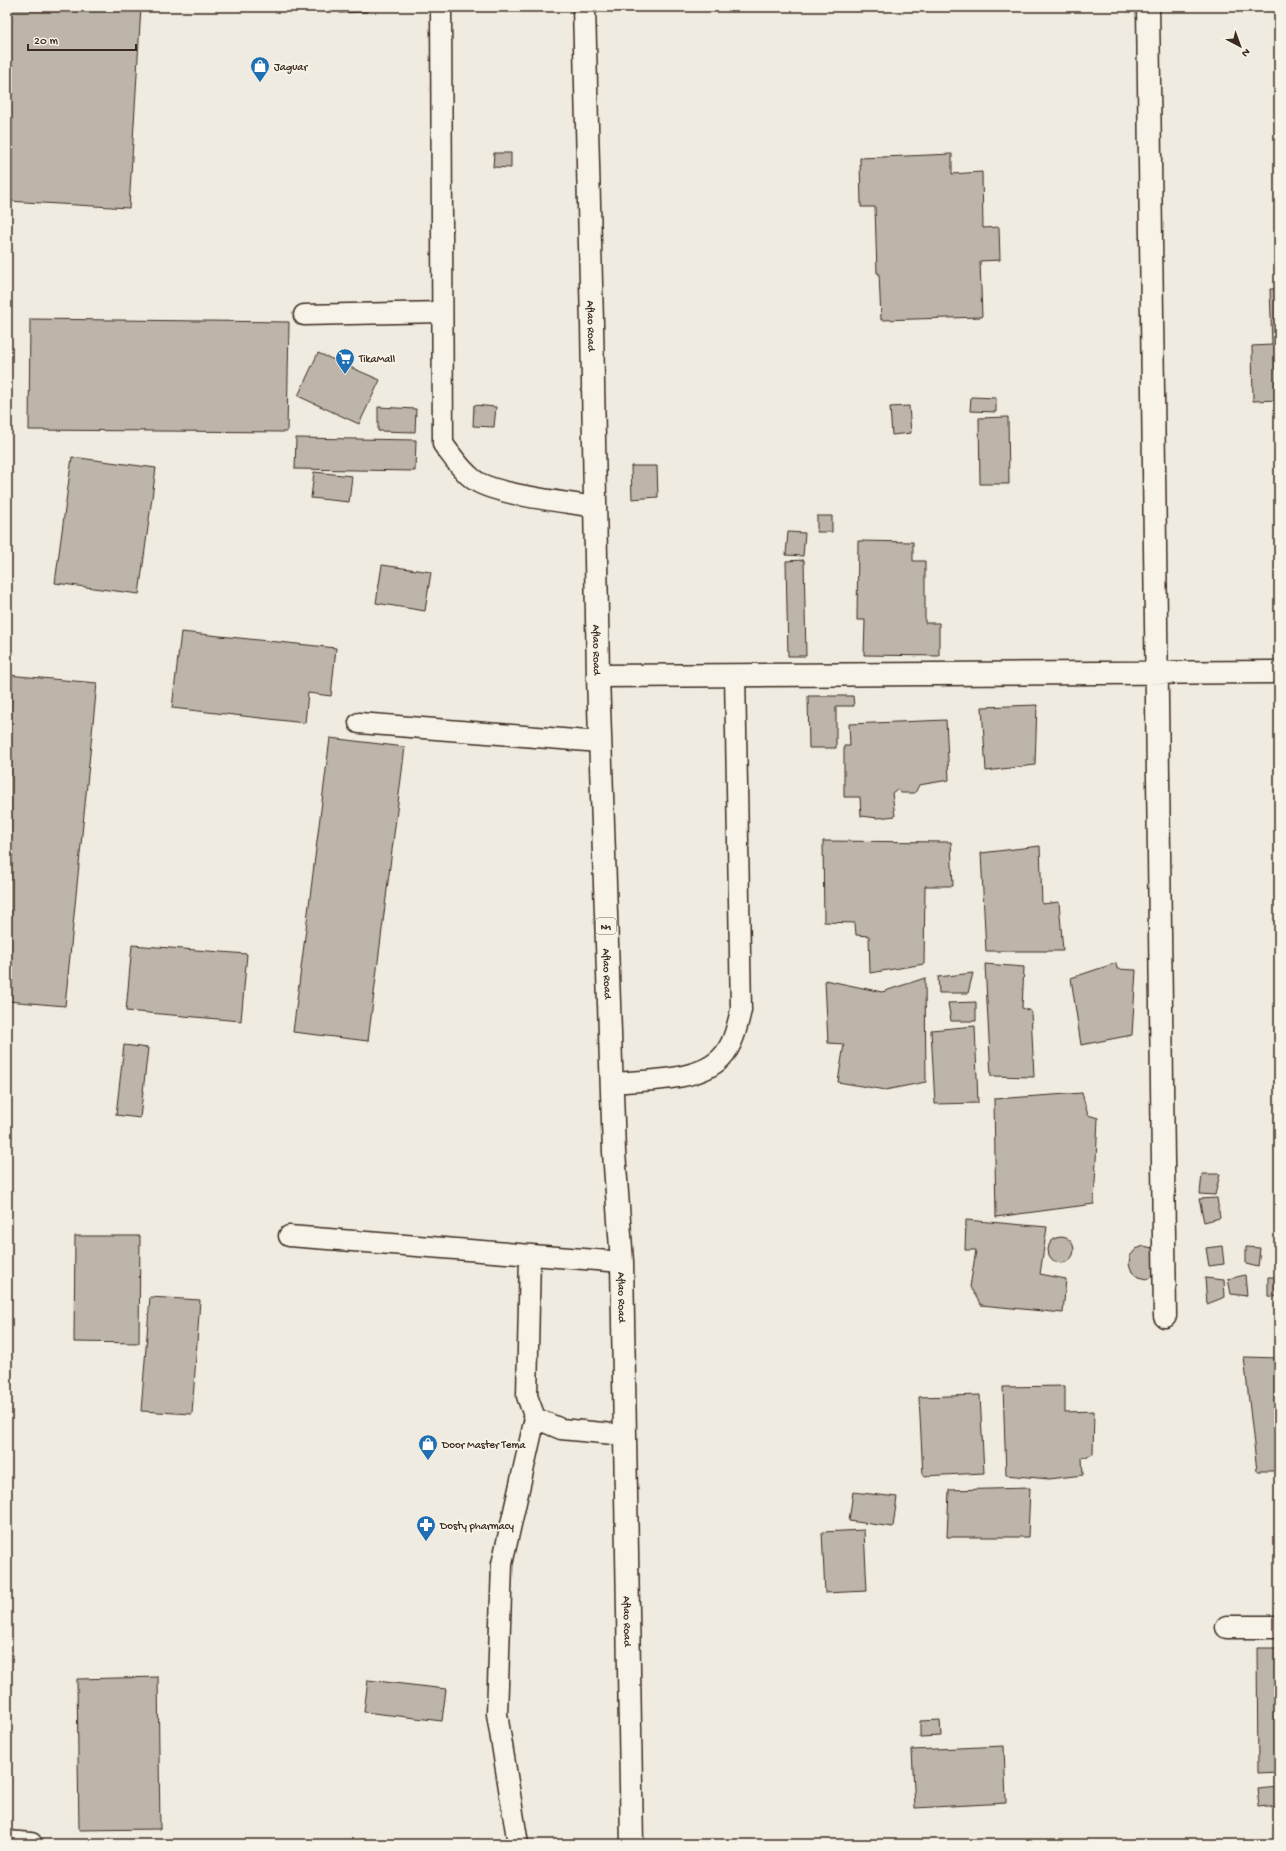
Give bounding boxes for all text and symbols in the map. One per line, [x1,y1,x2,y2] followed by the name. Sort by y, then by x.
[28,26,136,52] scale bar
[1220,26,1260,66] north arrow
[34,35,59,49] text: 20 m
[1239,45,1252,59] text: N
[249,55,271,83] shop icon: Jaguar
[274,62,308,74] place label: Jaguar
[583,300,597,353] street label: Aflao Road
[334,347,356,375] supermarket icon: TikaMall
[358,354,396,366] place label: TikaMall
[589,624,602,677] street label: Aflao Road
[596,918,616,934] road number: N1
[599,948,613,1001] street label: Aflao Road
[614,1272,627,1324] street label: Aflao Road
[417,1433,439,1461] shop icon: Door Master Tema
[441,1440,526,1452] place label: Door Master Tema
[415,1514,437,1542] pharmacy icon: Dosty pharmacy
[439,1521,514,1533] place label: Dosty pharmacy
[620,1596,633,1648] street label: Aflao Road

